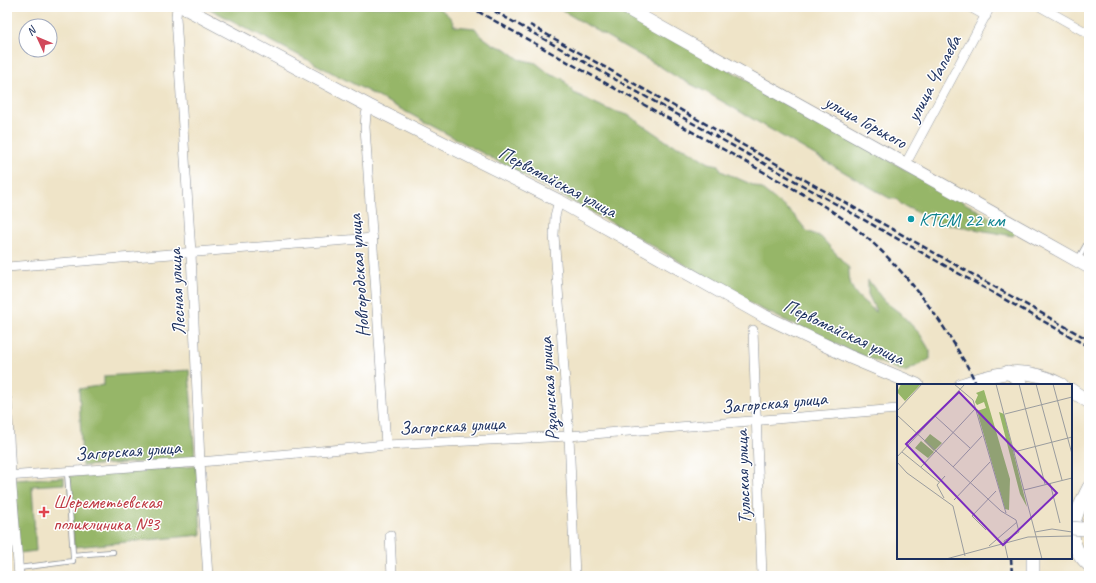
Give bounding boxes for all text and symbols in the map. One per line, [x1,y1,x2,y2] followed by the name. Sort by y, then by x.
[18,18,58,58] north arrow
[23,22,40,38] text: N
[901,30,967,127] street label: улица Чапаева
[819,89,912,155] street label: улица Горького
[494,141,622,224] street label: Первомайская улица
[919,208,1006,232] place label: КТСМ 22 км
[343,212,375,338] street label: Новгородская улица
[906,214,916,224] marker: КТСМ 22 км
[163,246,191,336] street label: Лесная улица
[779,294,909,371] street label: Первомайская улица
[533,335,565,442] street label: Рязанская улица
[897,384,1072,559] inset map
[720,386,830,420] street label: Загорская улица
[398,411,507,441] street label: Загорская улица
[729,427,757,525] street label: Тульская улица
[74,435,183,467] street label: Загорская улица
[53,490,163,536] place label: Шереметьевская поликлиника №3
[38,506,50,518] marker: Шереметьевская поликлиника №3

